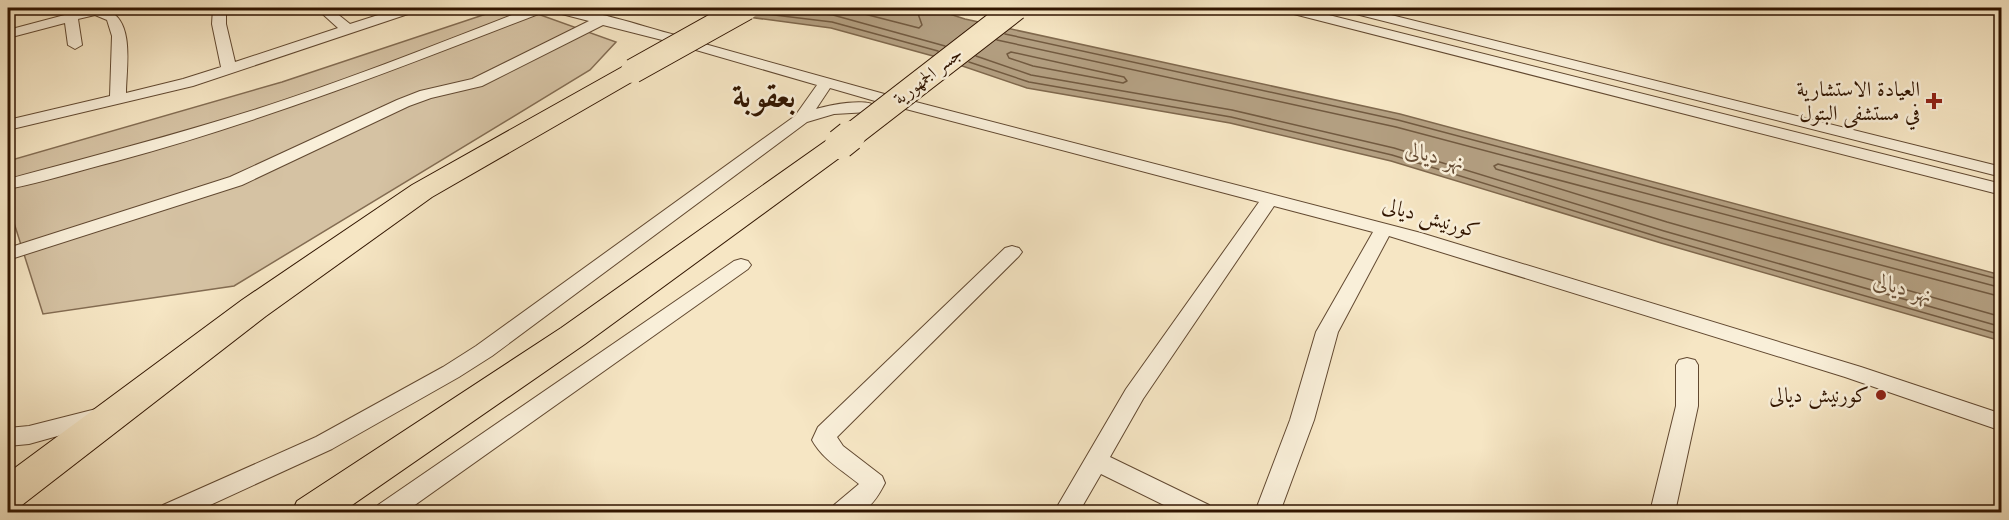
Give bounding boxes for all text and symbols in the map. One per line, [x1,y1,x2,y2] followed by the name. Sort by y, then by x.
[888,41,968,111] street label: جسر الجمهورية
[732,74,796,119] district label: بعقوبة
[1797,75,1920,130] place label: العيادة الاستشارية في مستشفى البتول
[1925,92,1943,110] marker: العيادة الاستشارية في مستشفى البتول
[1402,134,1468,178] water label: نهر ديالى
[1379,190,1483,246] street label: كورنيش ديالى
[1870,265,1936,311] water label: نهر ديالى
[1769,381,1869,410] place label: كورنيش ديالى
[1874,388,1888,402] marker: كورنيش ديالى

